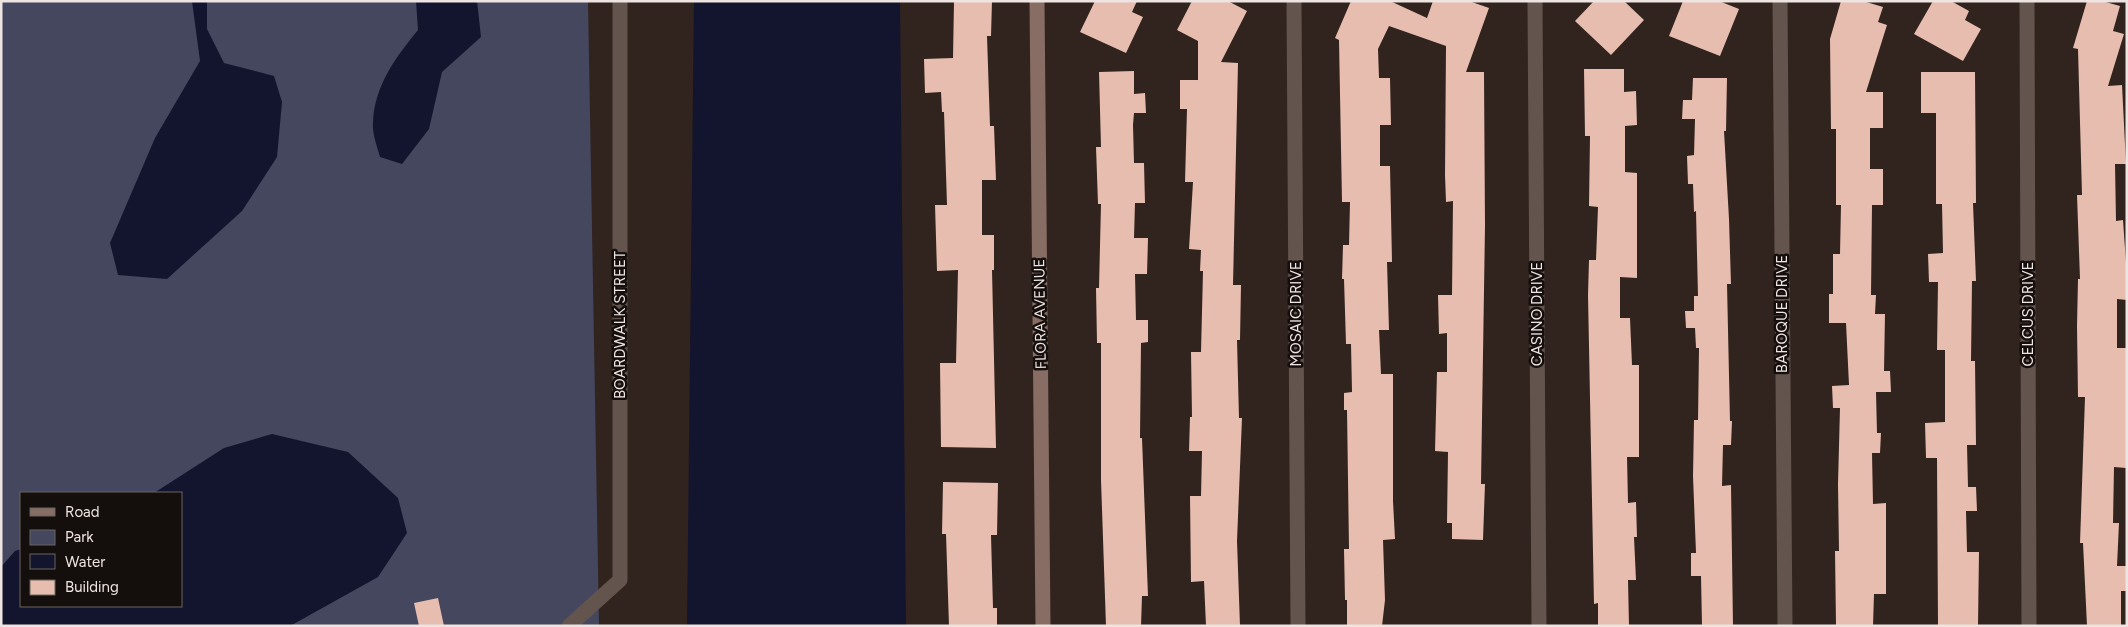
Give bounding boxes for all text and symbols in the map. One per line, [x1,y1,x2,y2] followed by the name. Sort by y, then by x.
[611,250,629,399] street label: BOARDWALK STREET
[1773,255,1791,373] street label: BAROQUE DRIVE
[1030,259,1050,369] street label: FLORA AVENUE
[1287,261,1305,367] street label: MOSAIC DRIVE
[1528,262,1546,366] street label: CASINO DRIVE
[2019,262,2037,366] street label: CELCUS DRIVE
[20,492,182,607] legend
[65,503,100,521] text: Road
[65,528,94,546] text: Park
[65,553,105,571] text: Water
[65,578,119,596] text: Building

